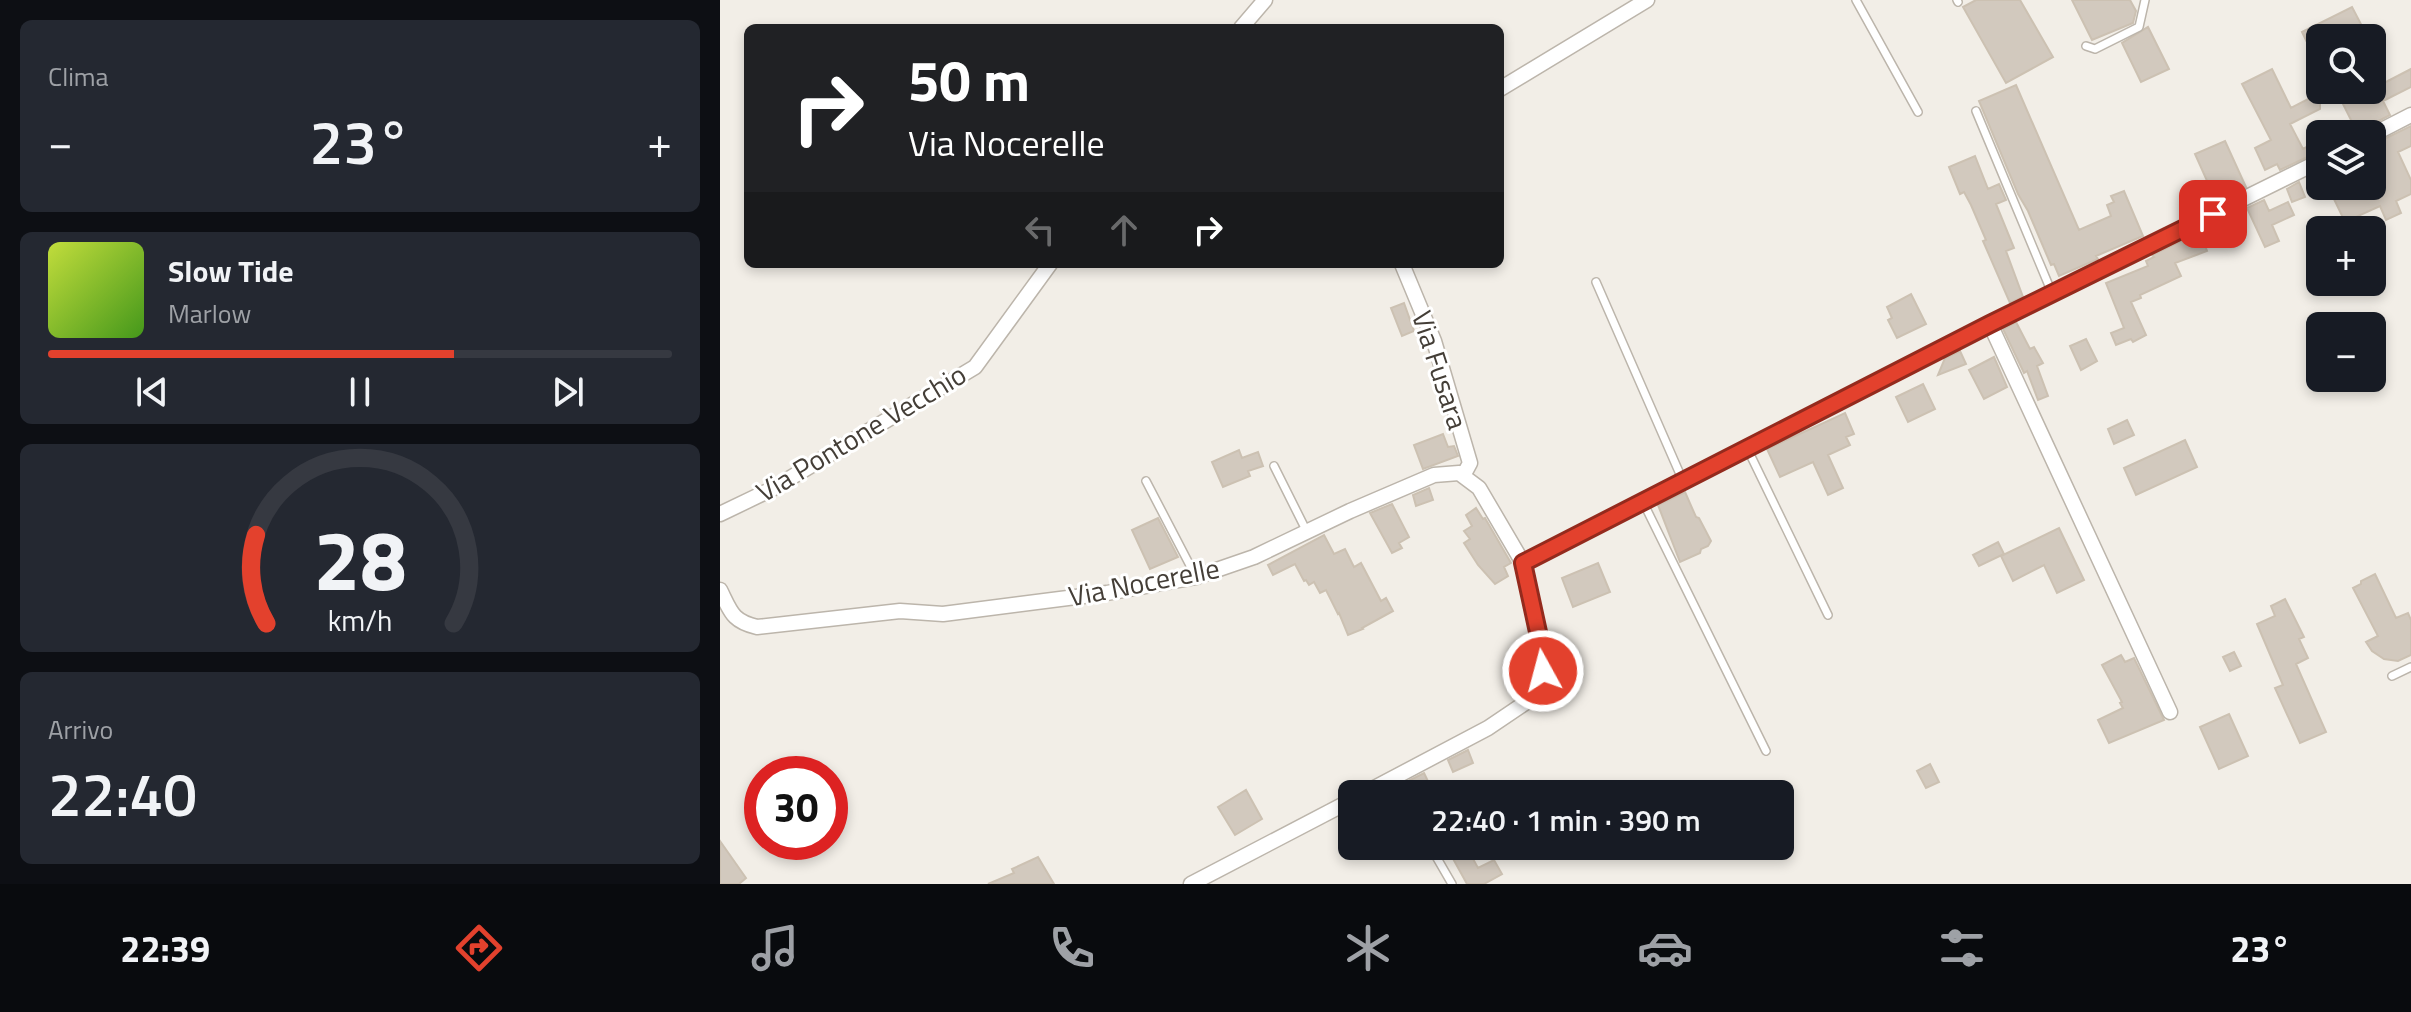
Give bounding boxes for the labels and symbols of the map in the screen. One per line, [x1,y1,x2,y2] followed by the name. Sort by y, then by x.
[2179,180,2247,248] pin
[1401,305,1480,435] street label: Via Fusara
[747,353,974,512] street label: Via Pontone Vecchio
[1065,546,1223,617] street label: Via Nocerelle
[1501,629,1585,713] position arrow
[744,756,848,860] speed limit sign: 30

